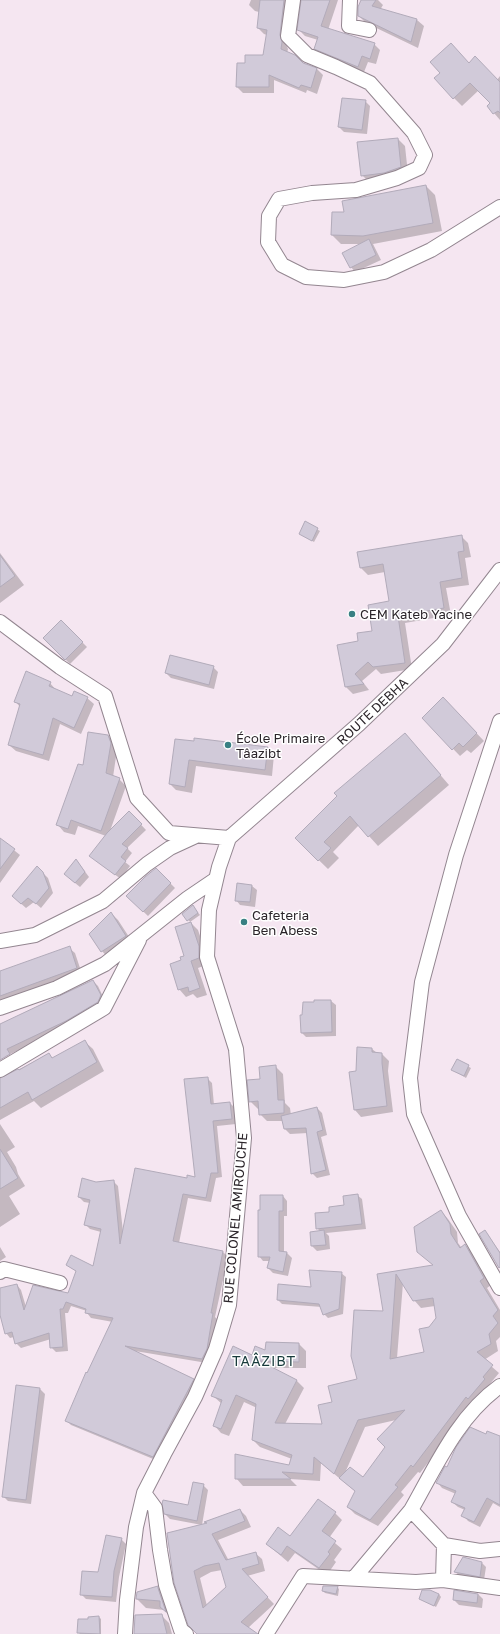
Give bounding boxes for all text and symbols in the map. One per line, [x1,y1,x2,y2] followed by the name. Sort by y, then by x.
[360,606,472,622] place label: CEM Kateb Yacine
[347,609,357,619] marker: CEM Kateb Yacine
[333,674,411,748] street label: ROUTE DEBHA
[236,730,325,761] place label: École Primaire Tâazibt
[223,740,233,750] marker: École Primaire Tâazibt
[252,907,318,938] place label: Cafeteria Ben Abess
[239,917,249,927] marker: Cafeteria Ben Abess
[220,1132,250,1304] street label: RUE COLONEL AMIROUCHE
[232,1352,296,1369] district label: TAÂZIBT

